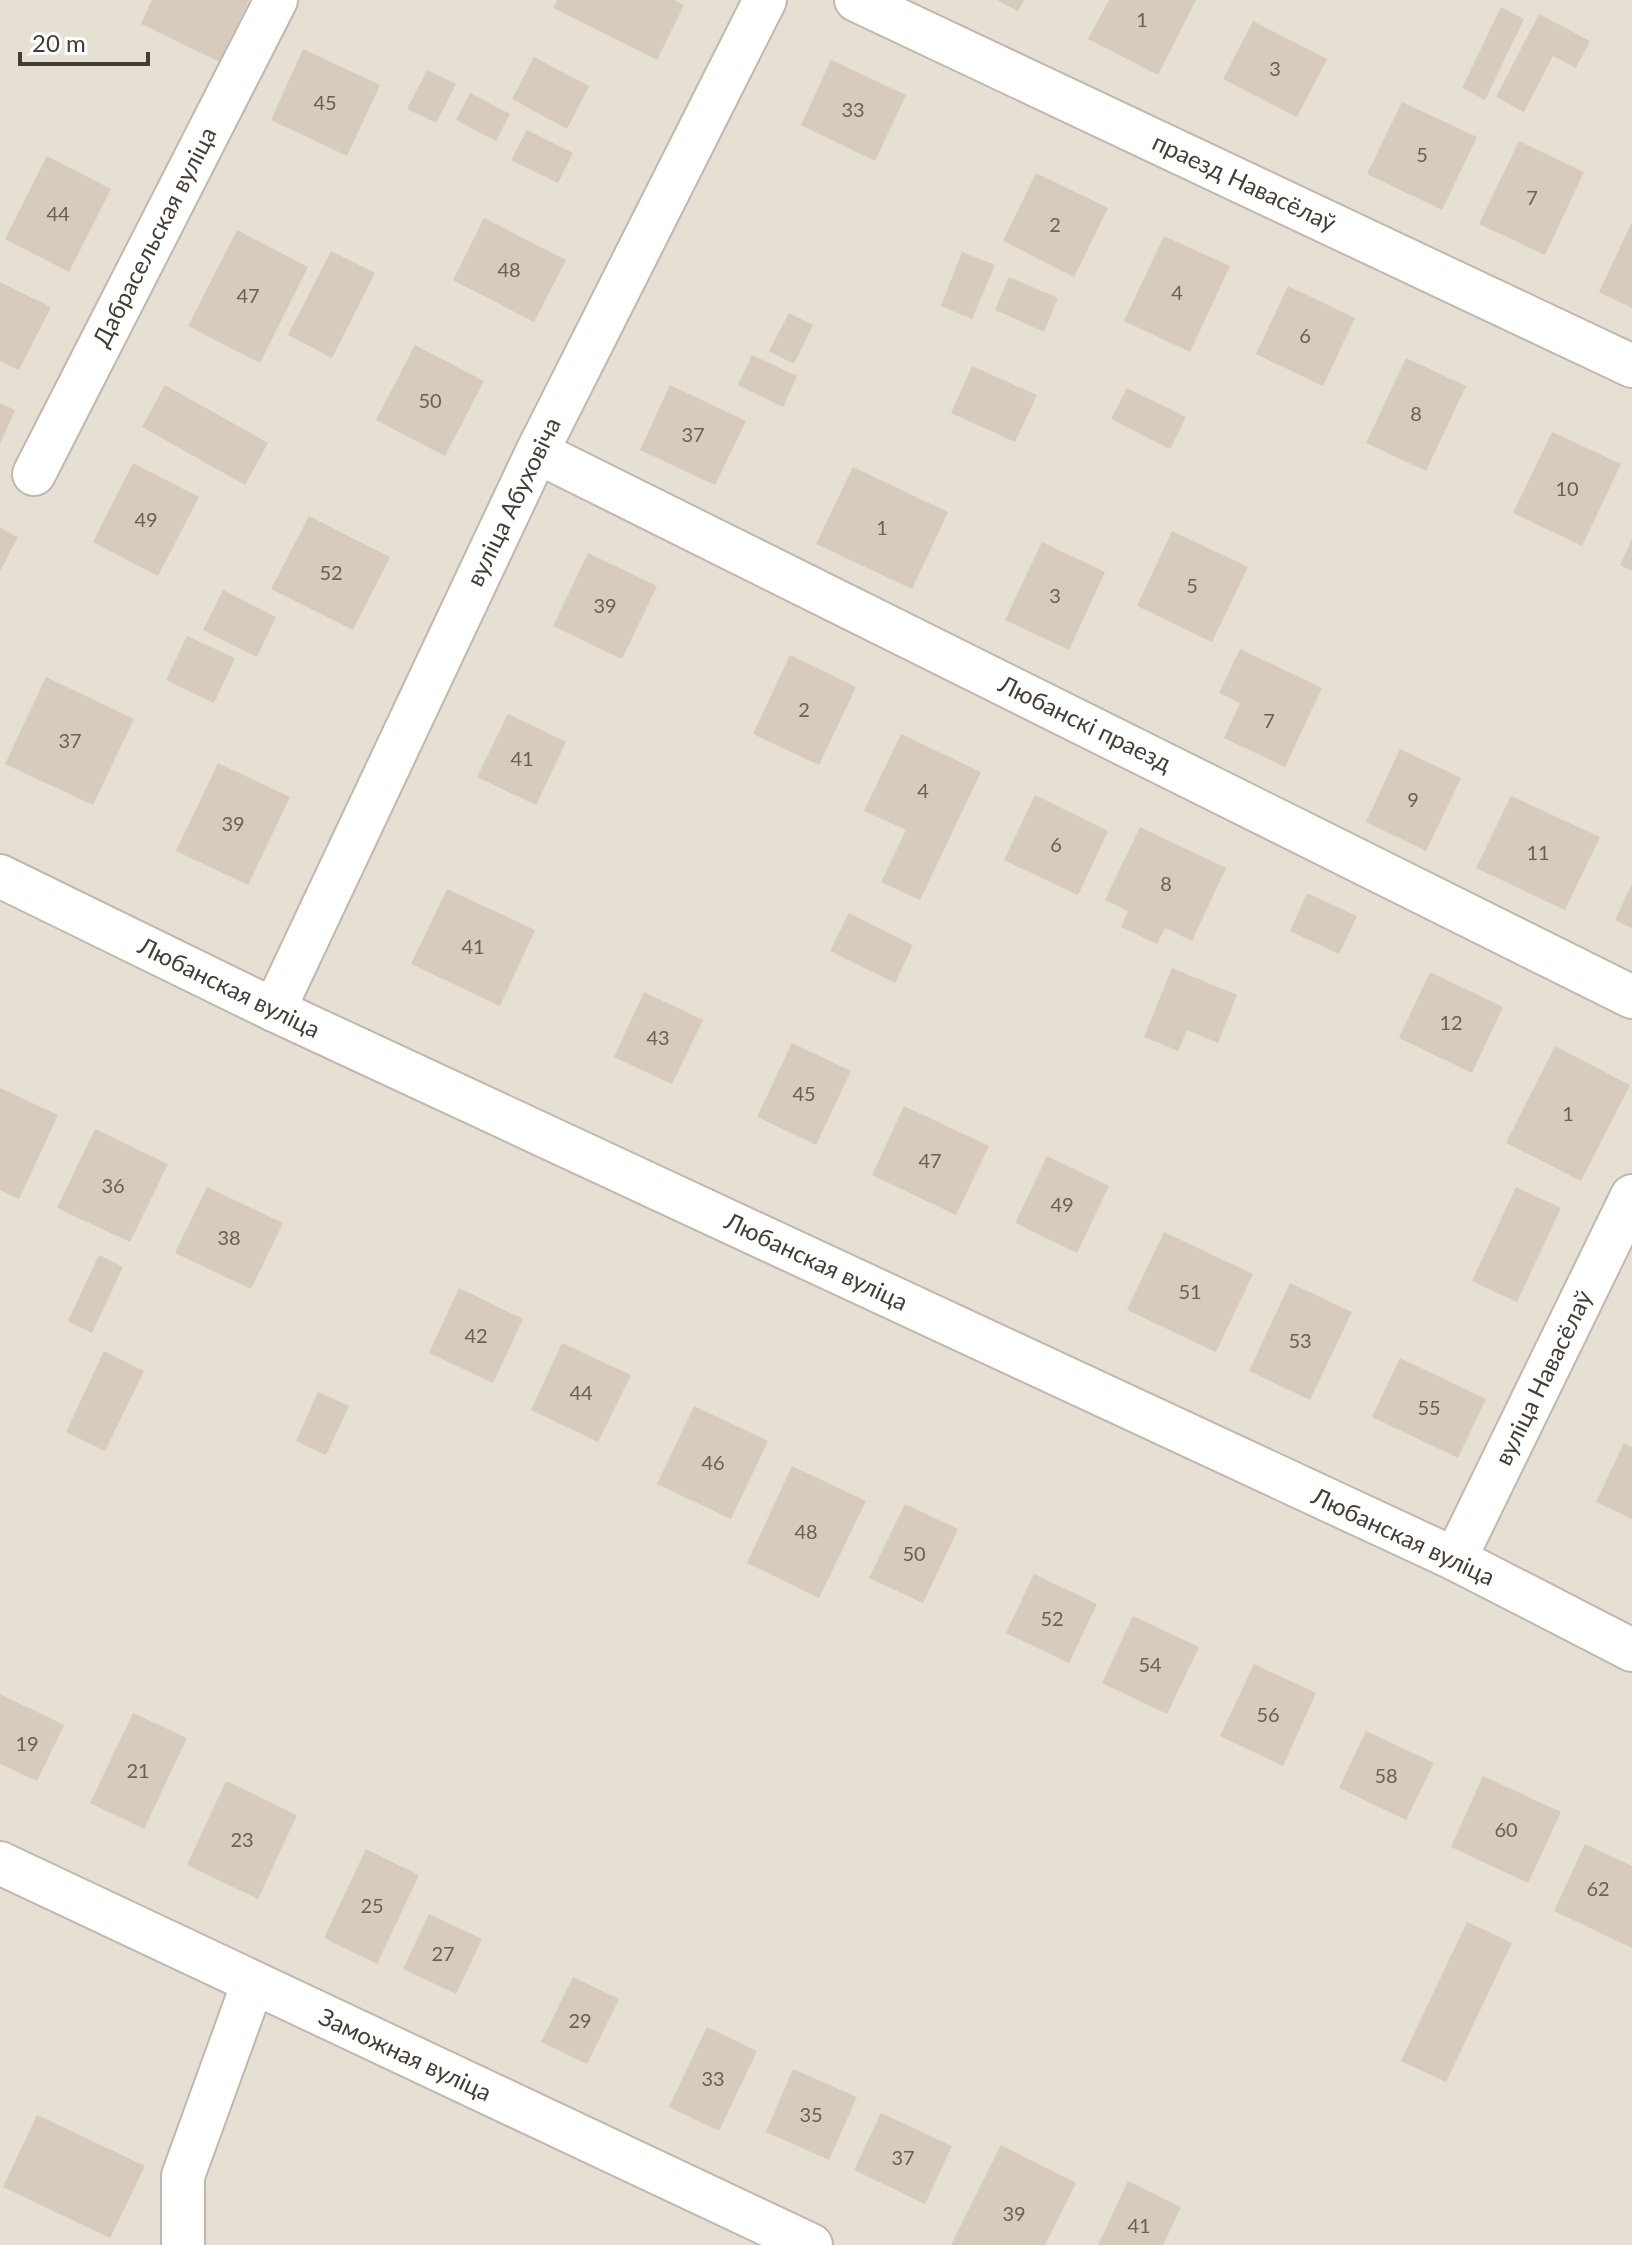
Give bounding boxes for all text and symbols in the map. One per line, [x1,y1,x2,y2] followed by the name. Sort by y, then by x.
[1136,7,1148,31] house number: 1
[20,16,148,66] scale bar
[32,28,86,57] text: 20 m
[1269,56,1281,80] house number: 3
[313,90,337,114] house number: 45
[841,97,865,121] house number: 33
[86,122,222,351] street label: Дабрасельская вуліца
[1148,126,1341,237] street label: праезд Навасёлаў
[1416,142,1428,166] house number: 5
[1526,185,1538,209] house number: 7
[46,201,70,225] house number: 44
[1049,212,1061,236] house number: 2
[497,257,521,281] house number: 48
[1171,280,1183,304] house number: 4
[236,283,260,307] house number: 47
[1299,323,1311,347] house number: 6
[418,388,442,412] house number: 50
[1410,401,1422,425] house number: 8
[459,412,566,590] street label: вуліца Абуховіча
[681,422,705,446] house number: 37
[1555,476,1579,500] house number: 10
[134,507,158,531] house number: 49
[876,515,888,539] house number: 1
[319,560,343,584] house number: 52
[1186,573,1198,597] house number: 5
[1049,583,1061,607] house number: 3
[593,593,617,617] house number: 39
[994,668,1177,777] street label: Любанскі праезд
[798,697,810,721] house number: 2
[1263,708,1275,732] house number: 7
[58,728,82,752] house number: 37
[510,746,534,770] house number: 41
[917,778,929,802] house number: 4
[1407,787,1419,811] house number: 9
[221,811,245,835] house number: 39
[1050,832,1062,856] house number: 6
[1526,840,1550,864] house number: 11
[1160,871,1172,895] house number: 8
[133,930,325,1043] street label: Любанская вуліца
[461,934,485,958] house number: 41
[1439,1010,1463,1034] house number: 12
[646,1025,670,1049] house number: 43
[792,1081,816,1105] house number: 45
[1562,1101,1574,1125] house number: 1
[918,1148,942,1172] house number: 47
[101,1173,125,1197] house number: 36
[1050,1192,1074,1216] house number: 49
[720,1205,913,1316] street label: Любанская вуліца
[217,1225,241,1249] house number: 38
[1178,1279,1202,1303] house number: 51
[1488,1285,1598,1470] street label: вуліца Навасёлаў
[464,1323,488,1347] house number: 42
[1288,1328,1312,1352] house number: 53
[569,1380,593,1404] house number: 44
[1417,1395,1441,1419] house number: 55
[701,1450,725,1474] house number: 46
[1307,1480,1500,1591] street label: Любанская вуліца
[794,1519,818,1543] house number: 48
[902,1541,926,1565] house number: 50
[1040,1606,1064,1630] house number: 52
[1138,1652,1162,1676] house number: 54
[1256,1702,1280,1726] house number: 56
[15,1731,39,1755] house number: 19
[126,1758,150,1782] house number: 21
[1374,1763,1398,1787] house number: 58
[1494,1817,1518,1841] house number: 60
[230,1827,254,1851] house number: 23
[1586,1876,1610,1900] house number: 62
[360,1893,384,1917] house number: 25
[431,1941,455,1965] house number: 27
[315,2001,497,2106] street label: Заможная вуліца
[568,2008,592,2032] house number: 29
[701,2066,725,2090] house number: 33
[799,2102,823,2126] house number: 35
[891,2145,915,2169] house number: 37
[1002,2201,1026,2225] house number: 39
[1127,2213,1151,2237] house number: 41

